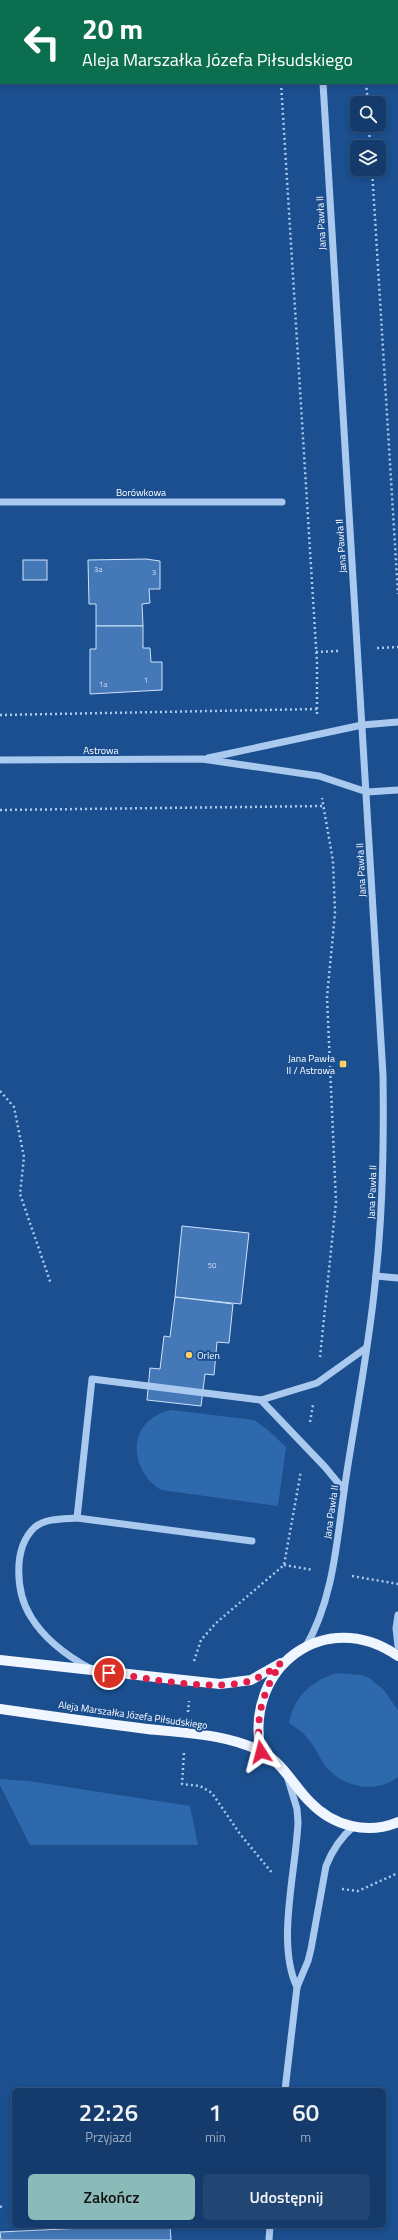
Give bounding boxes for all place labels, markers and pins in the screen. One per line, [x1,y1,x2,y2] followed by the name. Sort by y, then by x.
[286,1051,335,1078] place label: Jana Pawła II / Astrowa
[338,1059,348,1069] marker: Jana Pawła II / Astrowa
[197,1348,220,1363] place label: Orlen
[184,1350,194,1360] marker: Orlen
[92,1656,126,1690] pin

